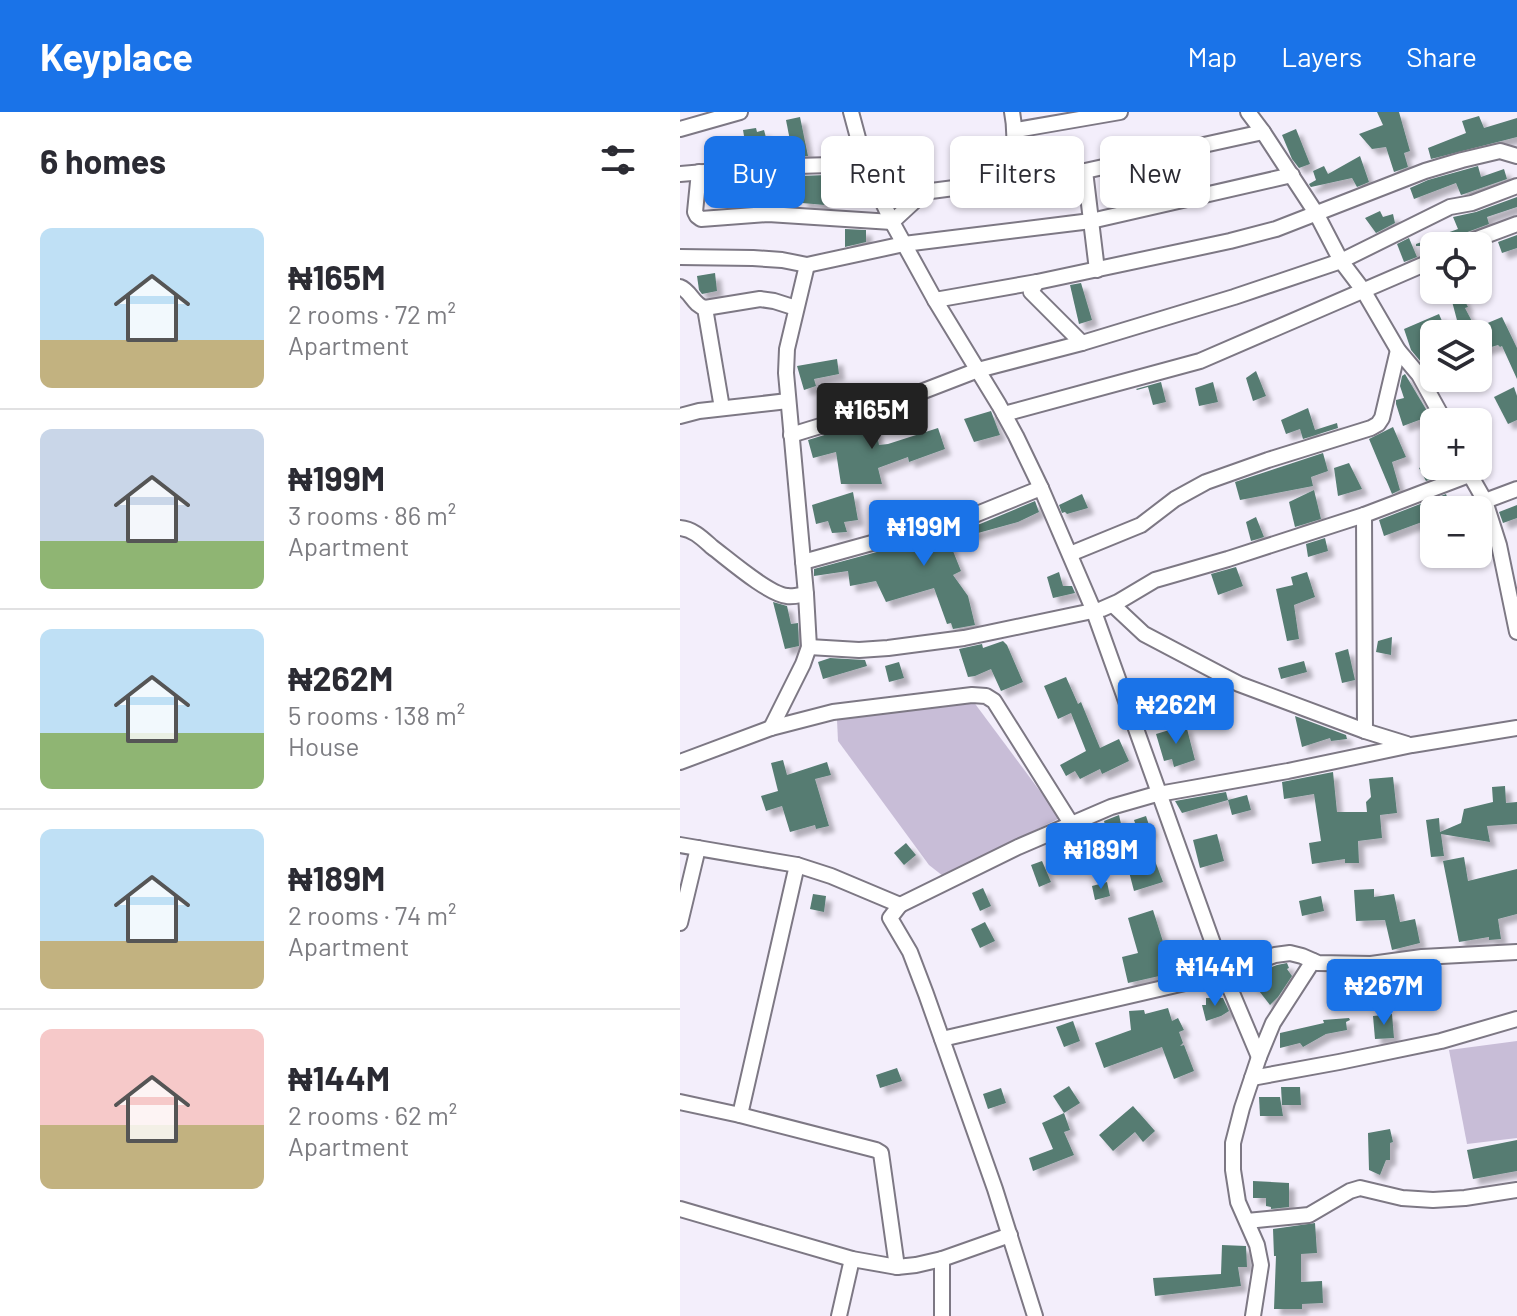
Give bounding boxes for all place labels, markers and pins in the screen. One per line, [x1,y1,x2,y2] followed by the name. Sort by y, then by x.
[816,383,928,451] pin: ₦165M
[868,500,980,568] pin: ₦199M
[1120,678,1232,746] pin: ₦262M
[1045,823,1157,891] pin: ₦189M
[1159,940,1271,1008] pin: ₦144M
[1328,959,1440,1027] pin: ₦267M

